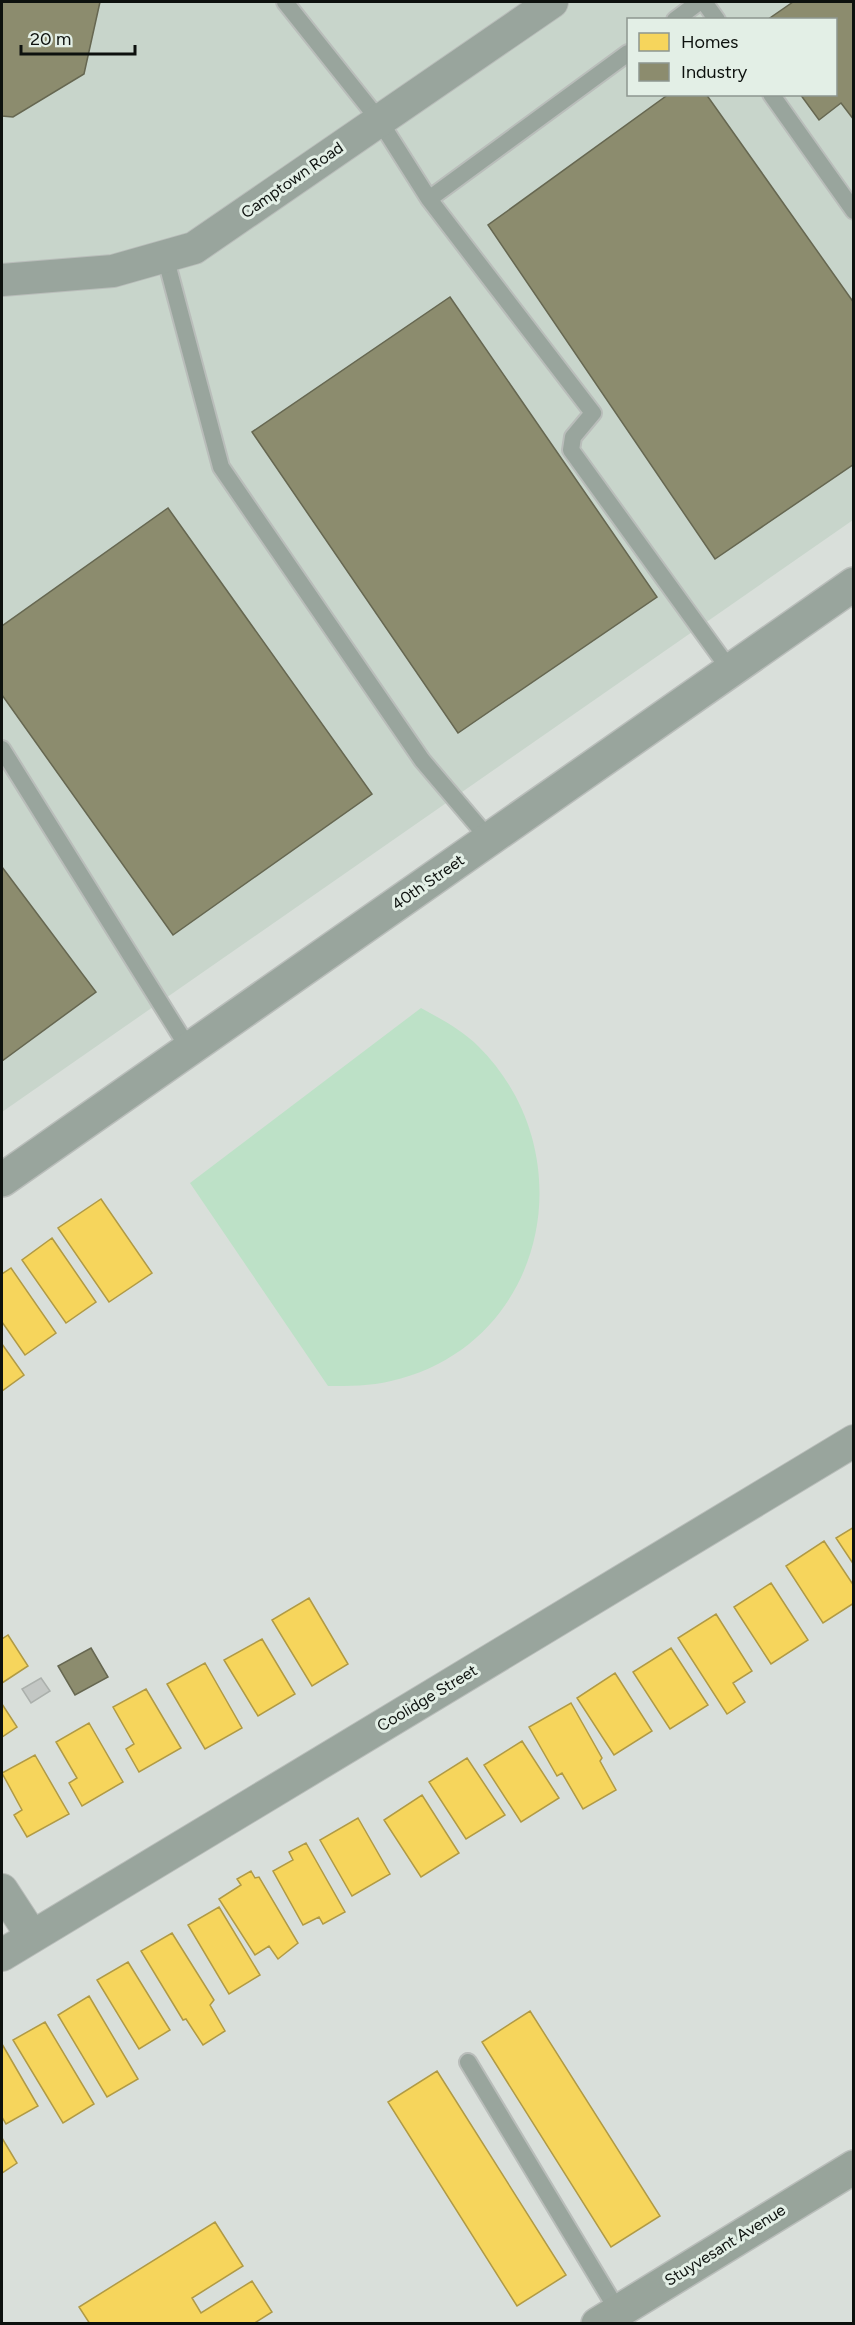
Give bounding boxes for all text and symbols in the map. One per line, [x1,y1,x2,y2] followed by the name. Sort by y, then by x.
[21,18,135,56] scale bar
[627,18,837,96] legend
[30,28,71,50] text: 20 m
[681,31,739,53] text: Homes
[681,61,748,83] text: Industry
[237,138,347,222] street label: Camptown Road
[388,850,468,914] street label: 40th Street
[373,1661,481,1735] street label: Coolidge Street
[661,2200,789,2290] street label: Stuyvesant Avenue

